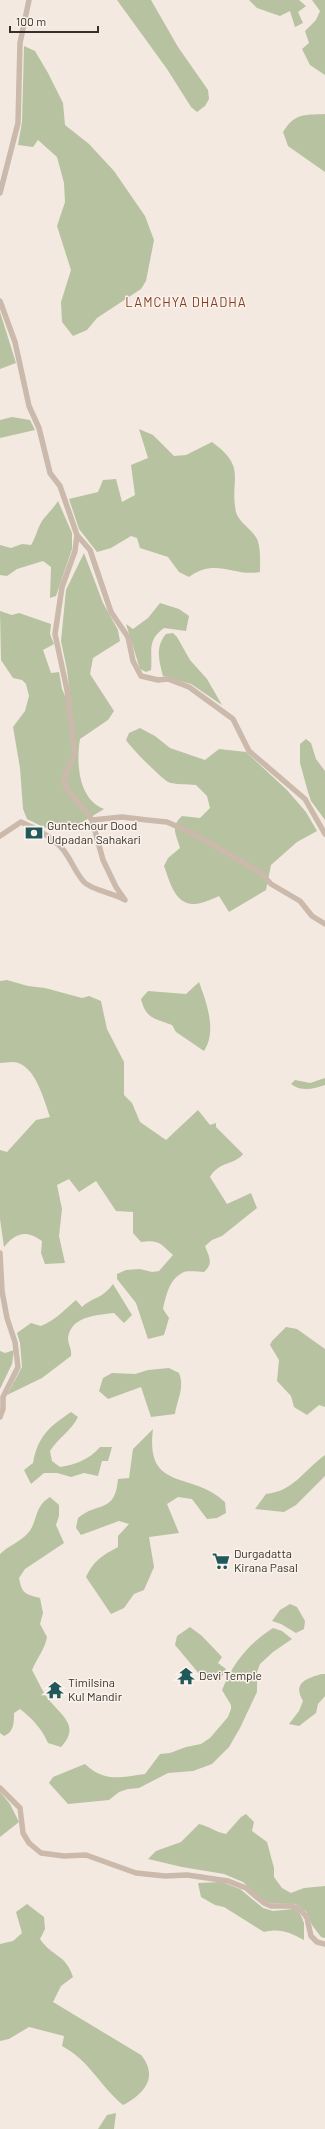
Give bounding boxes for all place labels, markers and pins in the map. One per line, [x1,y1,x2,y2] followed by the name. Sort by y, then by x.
[47,818,141,846] place label: Guntechour Dood Udpadan Sahakari
[24,823,44,843] bank icon: Guntechour Dood Udpadan Sahakari
[234,1546,298,1574] place label: Durgadatta Kirana Pasal
[211,1551,231,1571] supermarket icon: Durgadatta Kirana Pasal
[176,1666,196,1686] temple icon: Devi Temple
[199,1668,262,1682] place label: Devi Temple
[68,1675,123,1703] place label: Timilsina Kul Mandir
[45,1680,65,1700] temple icon: Timilsina Kul Mandir

